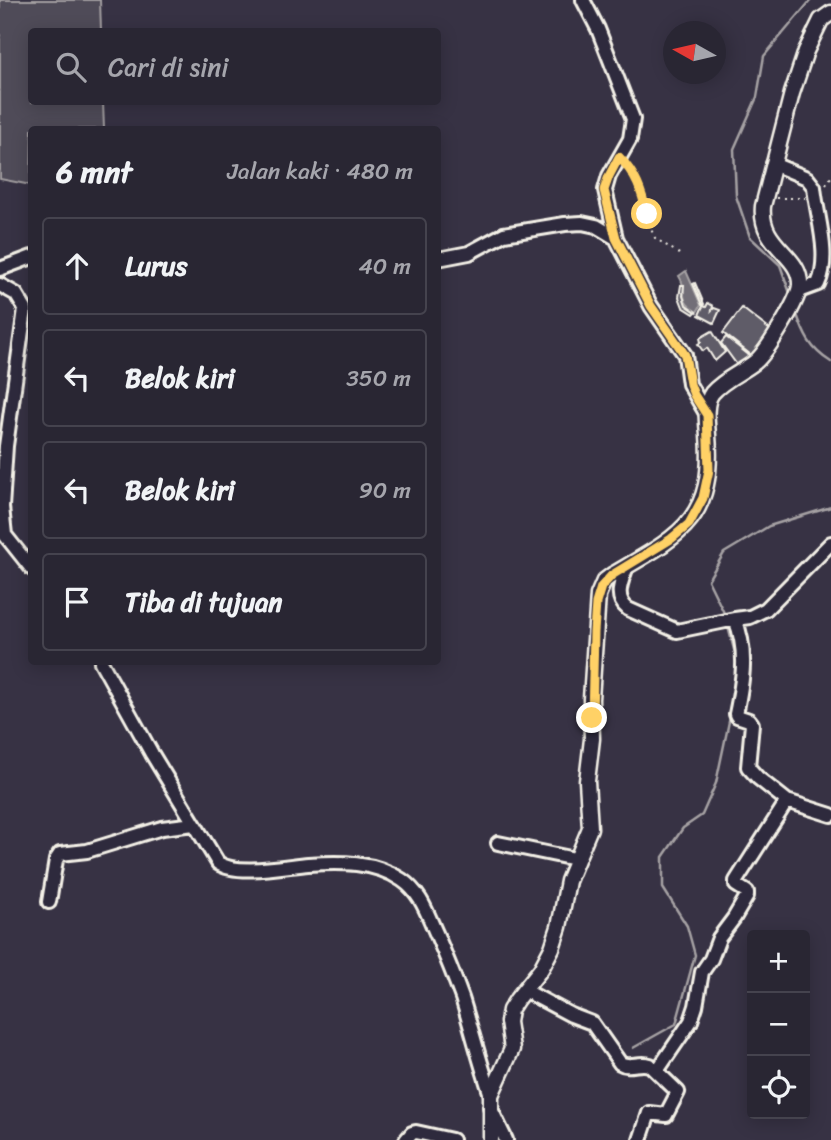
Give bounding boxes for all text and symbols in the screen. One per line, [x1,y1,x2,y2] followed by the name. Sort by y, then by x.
[663,21,726,84] north arrow
[28,28,441,105] search box
[108,44,229,90] text: Cari di sini
[52,48,90,86] icon: search
[56,145,132,199] text: 6 mnt
[227,151,413,192] text: Jalan kaki · 480 m
[631,198,662,229] route start
[125,243,188,289] text: Lurus
[358,246,411,287] text: 40 m
[58,247,96,285] icon: ahead
[125,355,235,401] text: Belok kiri
[346,358,411,399] text: 350 m
[58,359,96,397] icon: left
[125,467,235,513] text: Belok kiri
[359,470,411,511] text: 90 m
[58,471,96,509] icon: left
[125,579,282,625] text: Tiba di tujuan
[58,583,96,621] icon: arrive
[576,702,607,733] route end
[747,930,810,1119] map controls
[747,930,810,993] button: +
[747,993,810,1056] button: −
[747,1056,810,1119] button: locate

